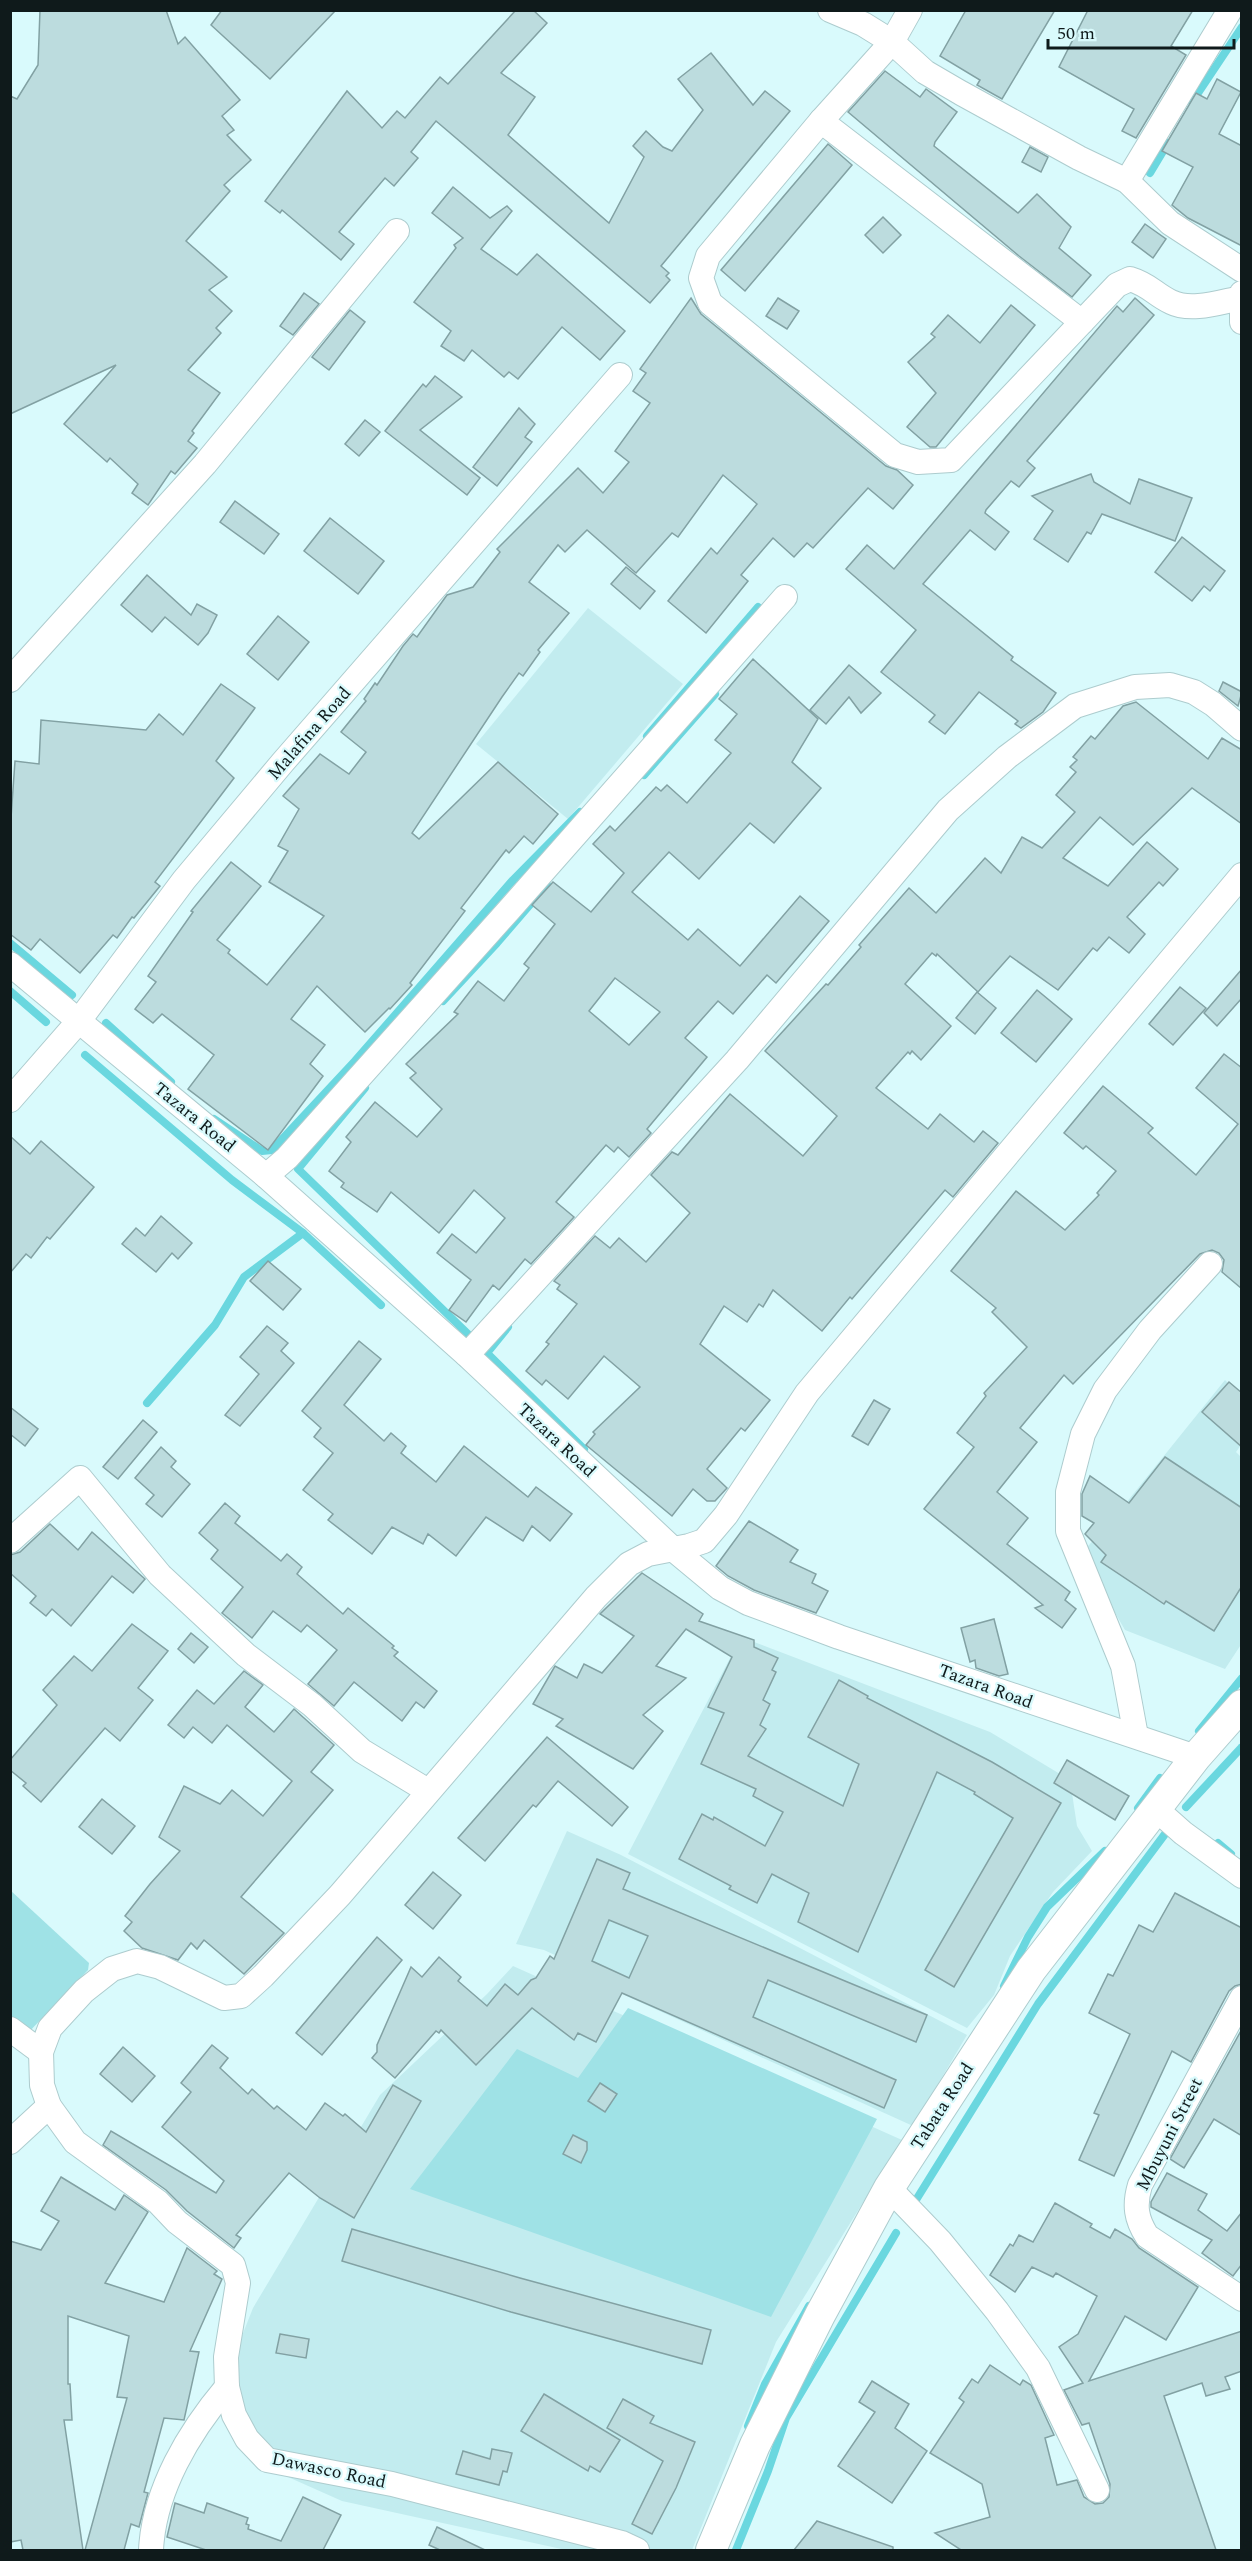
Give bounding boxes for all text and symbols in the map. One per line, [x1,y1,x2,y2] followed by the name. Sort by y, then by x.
[1048,12,1234,50] scale bar
[1057,20,1095,47] text: 50 m
[261,681,358,786] street label: Malafina Road
[148,1076,242,1159] street label: Tazara Road
[511,1397,602,1484] street label: Tazara Road
[935,1657,1037,1716] street label: Tazara Road
[904,2057,981,2155] street label: Tabata Road
[1129,2073,1210,2196] street label: Mbuyuni Street
[269,2445,389,2496] street label: Dawasco Road

